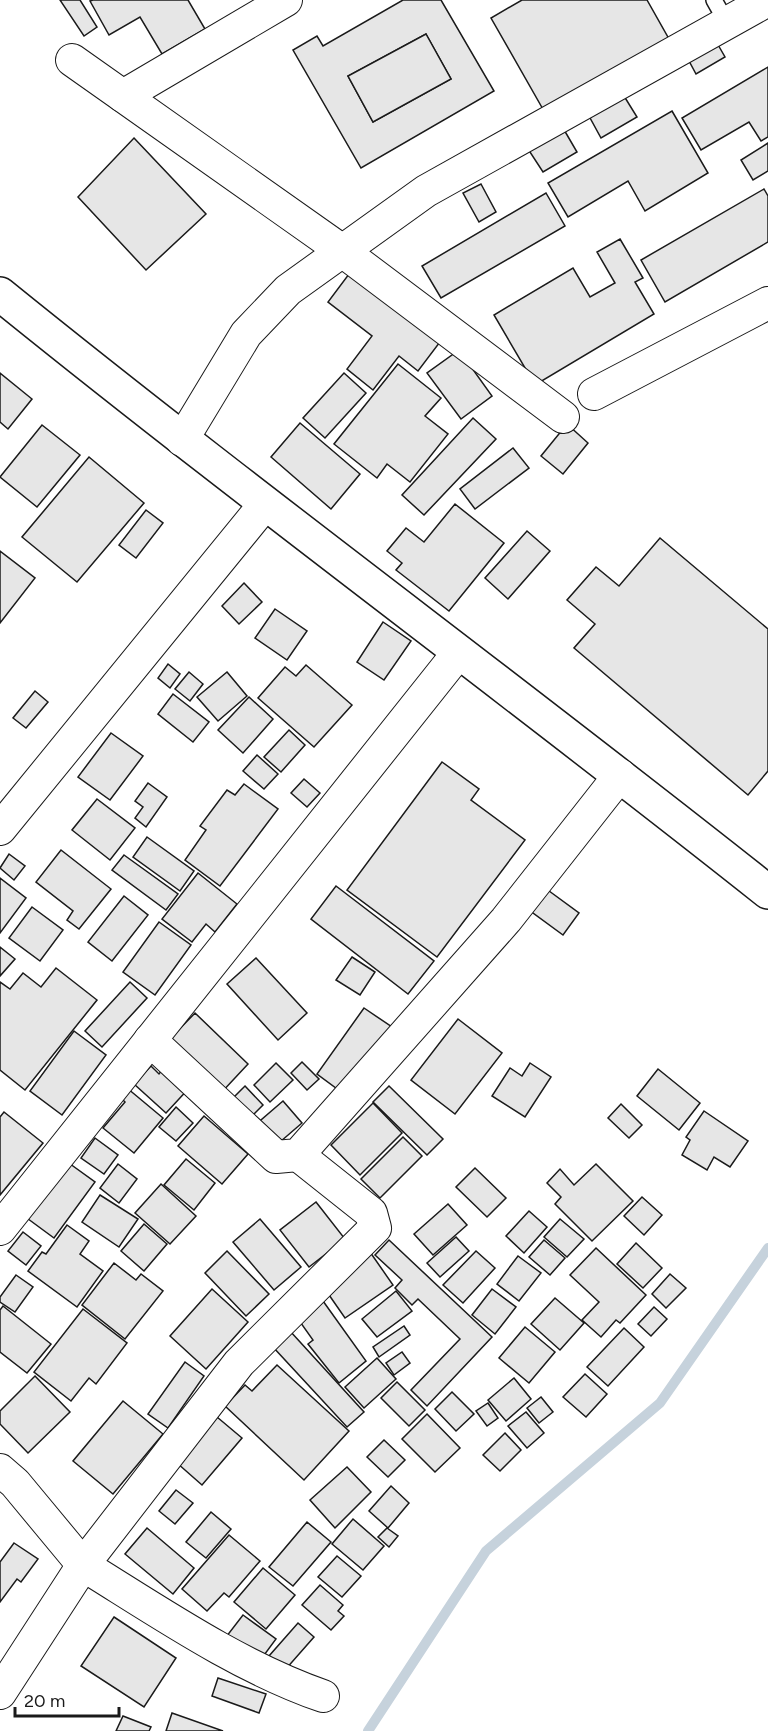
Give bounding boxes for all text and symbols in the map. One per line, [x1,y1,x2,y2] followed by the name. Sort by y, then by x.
[15,1680,118,1718] scale bar
[24,1690,65,1712] text: 20 m

